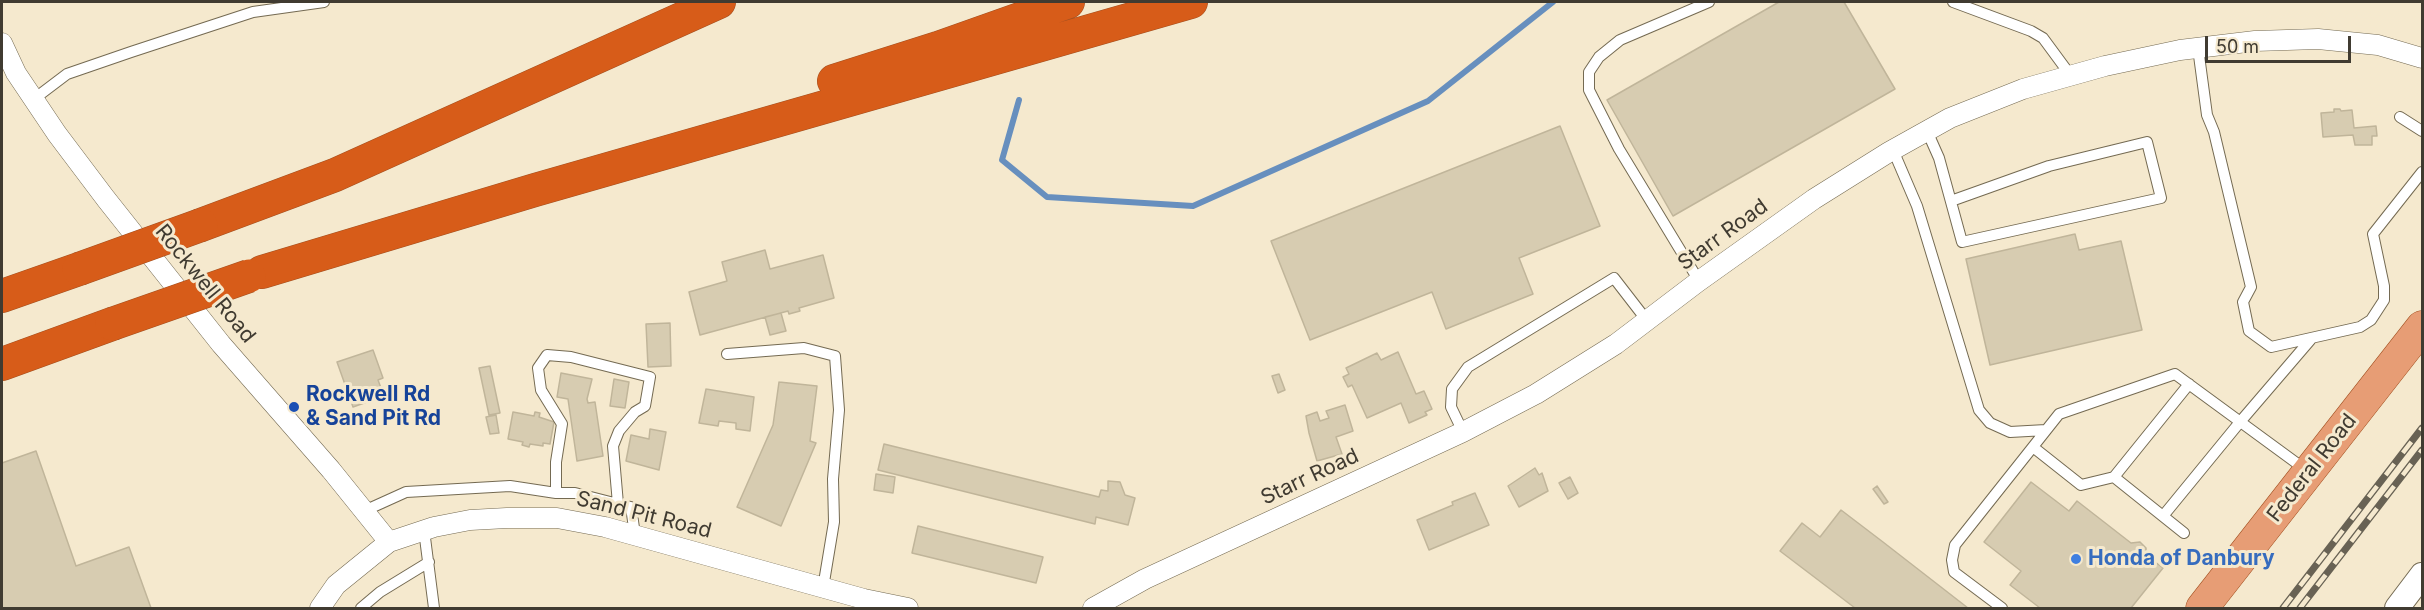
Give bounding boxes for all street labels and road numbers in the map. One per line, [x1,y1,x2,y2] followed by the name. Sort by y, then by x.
[1673,194,1773,276] street label: Starr Road
[150,220,260,348] street label: Rockwell Road
[2262,409,2362,527] street label: Federal Road
[1257,443,1363,511] street label: Starr Road
[574,486,714,544] street label: Sand Pit Road

